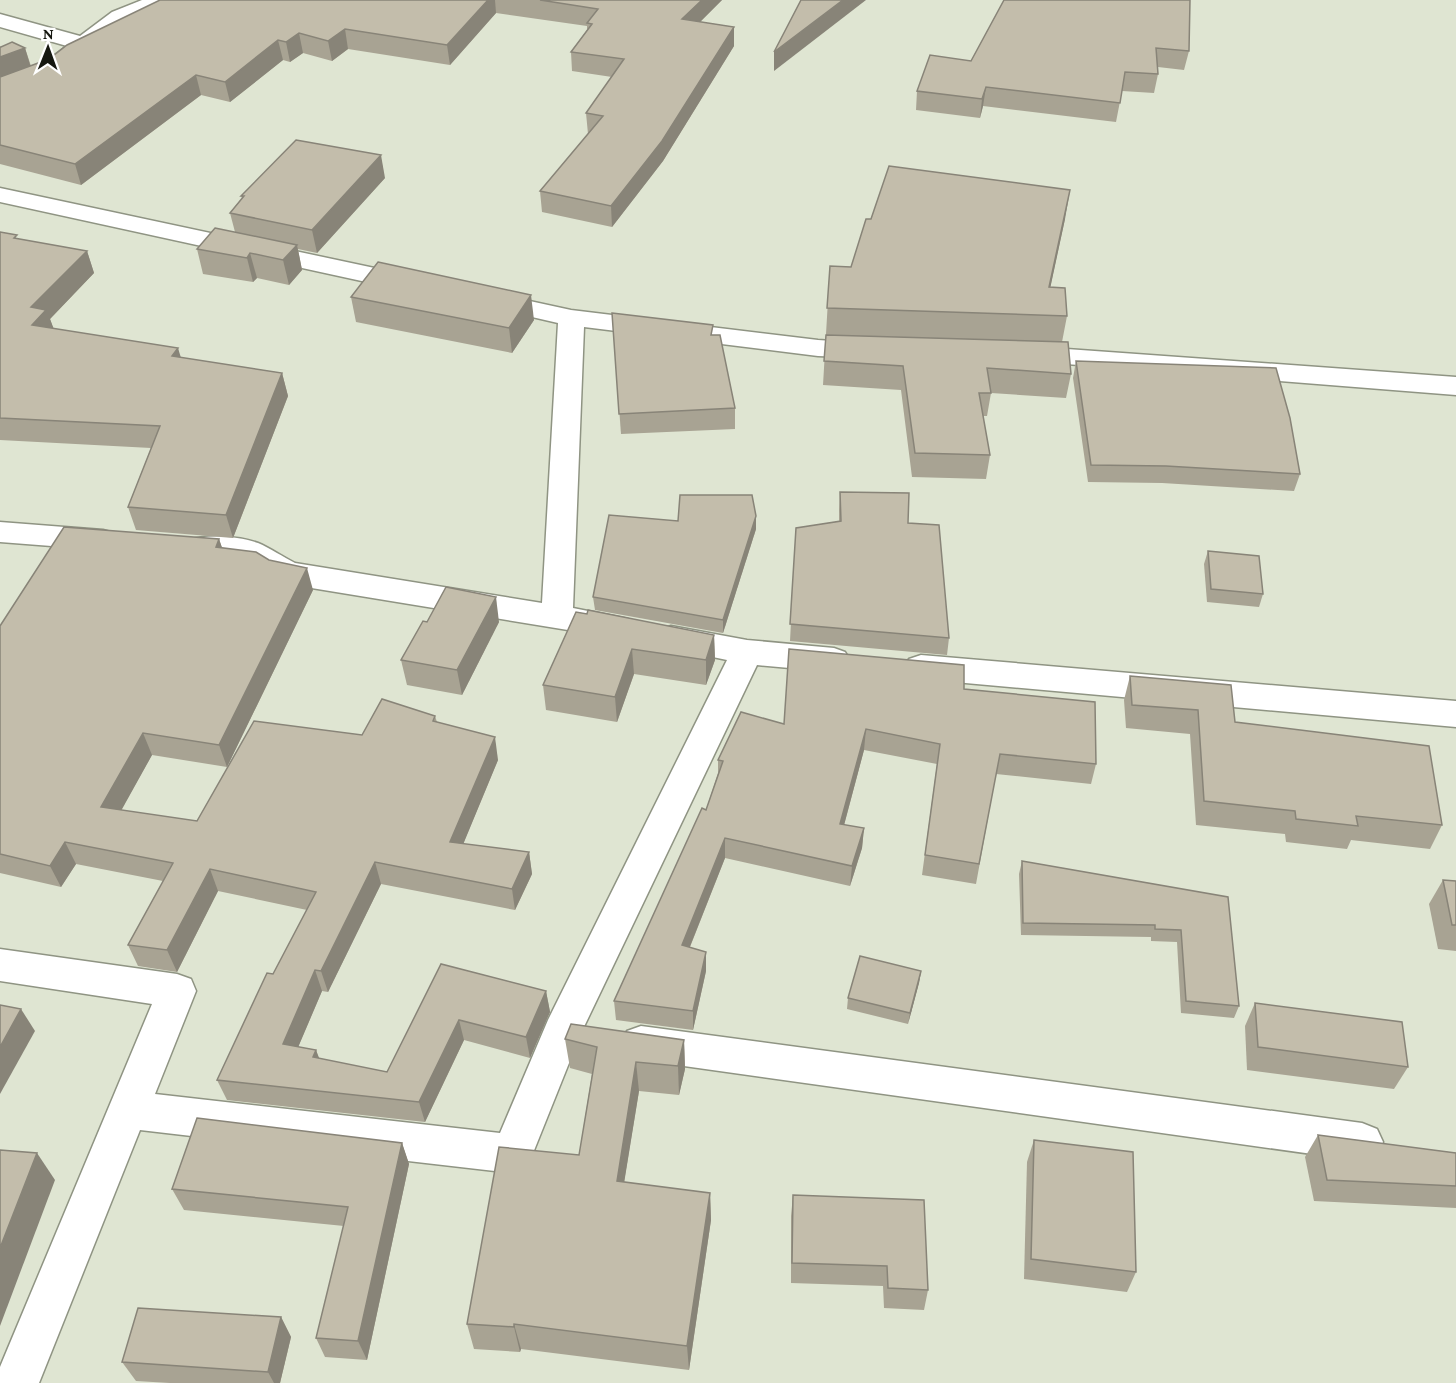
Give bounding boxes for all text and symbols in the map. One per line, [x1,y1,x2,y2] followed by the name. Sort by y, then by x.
[18,18,78,78] north arrow
[43,25,54,42] text: N

